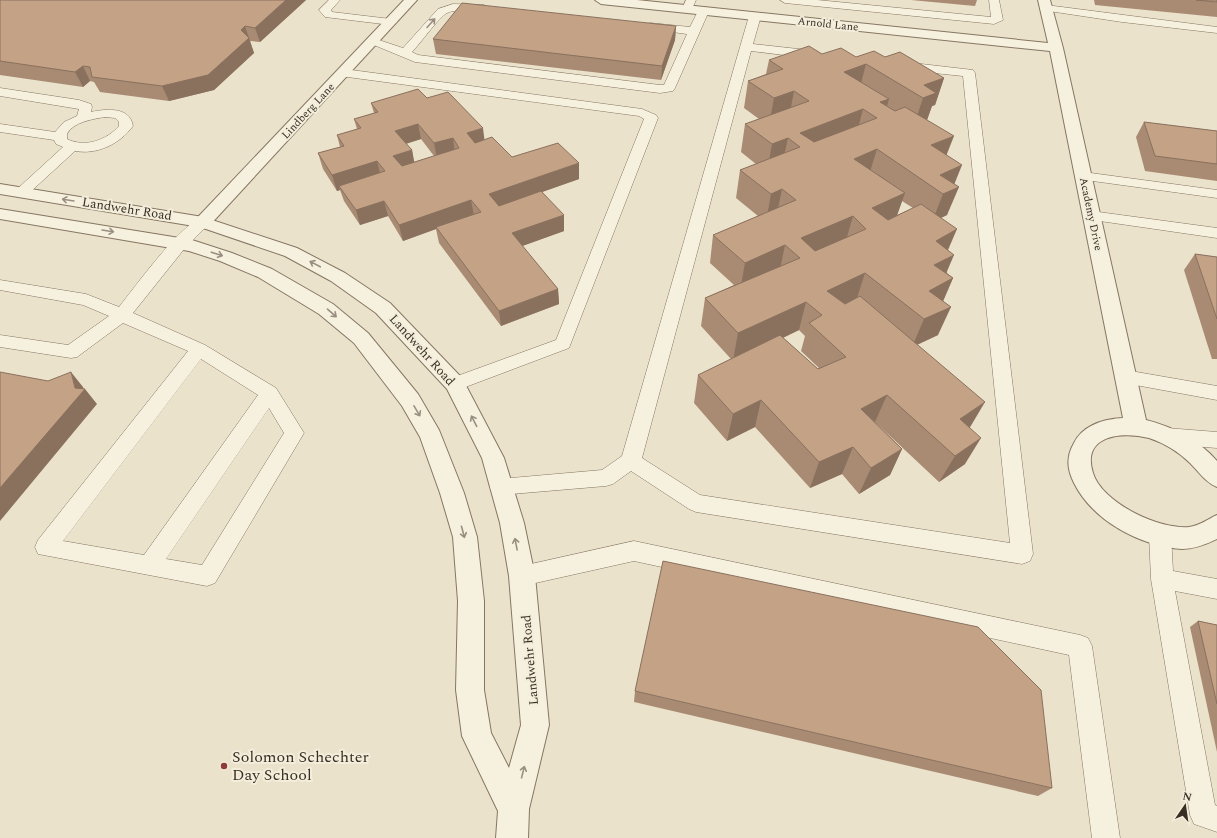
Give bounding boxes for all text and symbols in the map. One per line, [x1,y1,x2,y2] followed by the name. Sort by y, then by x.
[797,12,859,36] street label: Arnold Lane
[426,18,435,29] one-way arrow
[277,79,339,143] street label: Lindberg Lane
[1075,176,1107,252] street label: Academy Drive
[81,192,173,226] street label: Landwehr Road
[62,196,75,204] one-way arrow
[101,227,114,235] one-way arrow
[211,251,223,259] one-way arrow
[309,260,321,268] one-way arrow
[327,309,337,318] one-way arrow
[384,310,460,390] street label: Landwehr Road
[413,405,421,417] one-way arrow
[470,416,477,428] one-way arrow
[460,525,467,538] one-way arrow
[512,537,520,550] one-way arrow
[516,614,544,706] street label: Landwehr Road
[232,745,369,787] place label: Solomon Schechter Day School
[219,761,229,771] marker: Solomon Schechter Day School
[520,765,528,778] one-way arrow
[1165,786,1205,826] north arrow
[1181,787,1193,806] text: N

